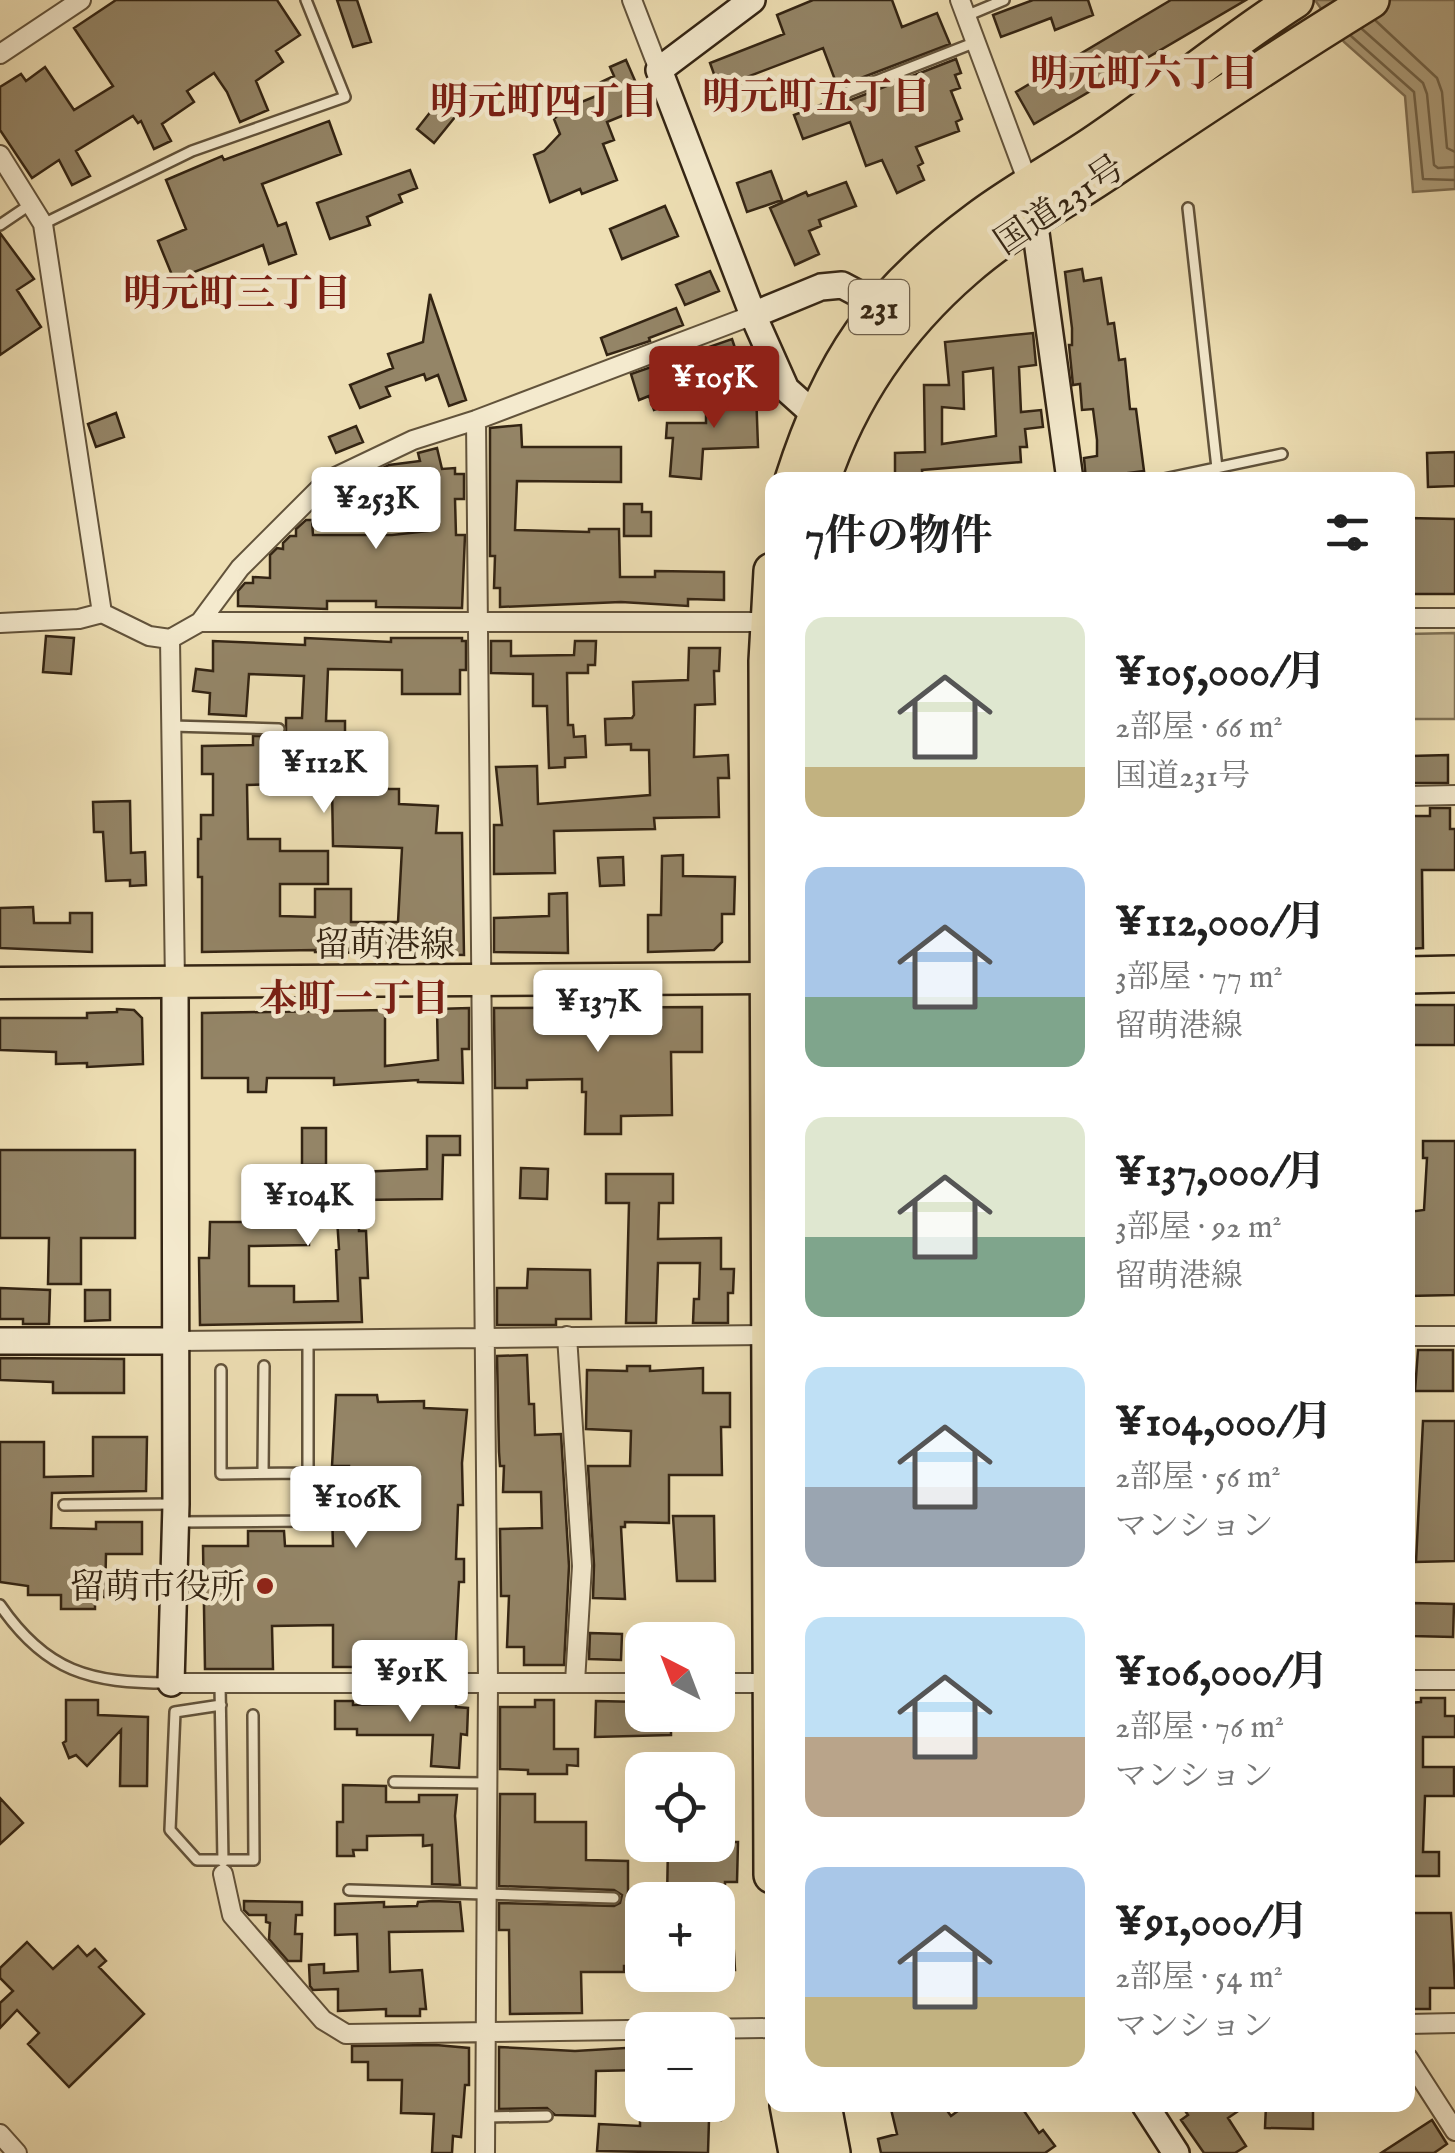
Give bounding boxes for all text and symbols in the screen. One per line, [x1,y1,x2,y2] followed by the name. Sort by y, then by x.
[1030,52,1258,100] district label: 明元町六丁目
[702,75,930,123] district label: 明元町五丁目
[430,80,658,128] district label: 明元町四丁目
[987,146,1134,266] street label: 国道231号
[123,272,351,320] district label: 明元町三丁目
[849,280,909,334] road number: 231
[644,346,784,431] pin: ¥105K
[671,358,757,399] text: ¥105K
[306,467,446,552] pin: ¥253K
[334,479,418,520] text: ¥253K
[1320,505,1375,560] icon: filters
[805,511,993,564] text: 7件の物件
[1115,647,1326,700] text: ¥105,000/月
[885,657,1005,777] icon: home
[1115,708,1283,749] text: 2部屋 · 66 m²
[254,731,394,816] pin: ¥112K
[281,743,367,784] text: ¥112K
[1115,757,1250,798] text: 国道231号
[1115,897,1326,950] text: ¥112,000/月
[885,907,1005,1027] icon: home
[315,924,455,969] street label: 留萌港線
[1115,958,1283,999] text: 3部屋 · 77 m²
[528,970,668,1055] pin: ¥137K
[259,977,449,1025] district label: 本町一丁目
[555,982,641,1023] text: ¥137K
[1115,1007,1243,1048] text: 留萌港線
[1115,1147,1326,1200] text: ¥137,000/月
[885,1157,1005,1277] icon: home
[238,1164,378,1249] pin: ¥104K
[263,1176,353,1217] text: ¥104K
[1115,1208,1282,1249] text: 3部屋 · 92 m²
[1115,1257,1243,1298] text: 留萌港線
[1115,1397,1333,1450] text: ¥104,000/月
[885,1407,1005,1527] icon: home
[1115,1458,1281,1499] text: 2部屋 · 56 m²
[286,1466,426,1551] pin: ¥106K
[312,1478,400,1519] text: ¥106K
[1115,1507,1274,1548] text: マンション
[70,1566,245,1611] place label: 留萌市役所
[254,1575,276,1597] marker: 留萌市役所
[625,1622,735,1732] north arrow
[625,1622,735,2122] map controls
[351,1640,469,1725] pin: ¥91K
[1115,1647,1329,1700] text: ¥106,000/月
[374,1652,446,1693] text: ¥91K
[885,1657,1005,1777] icon: home
[1115,1708,1284,1749] text: 2部屋 · 76 m²
[625,1752,735,1862] button: locate
[1115,1757,1274,1798] text: マンション
[625,1882,735,1992] button: +
[1115,1897,1309,1950] text: ¥91,000/月
[885,1907,1005,2027] icon: home
[1115,1958,1283,1999] text: 2部屋 · 54 m²
[1115,2007,1274,2048] text: マンション
[625,2012,735,2122] button: −

